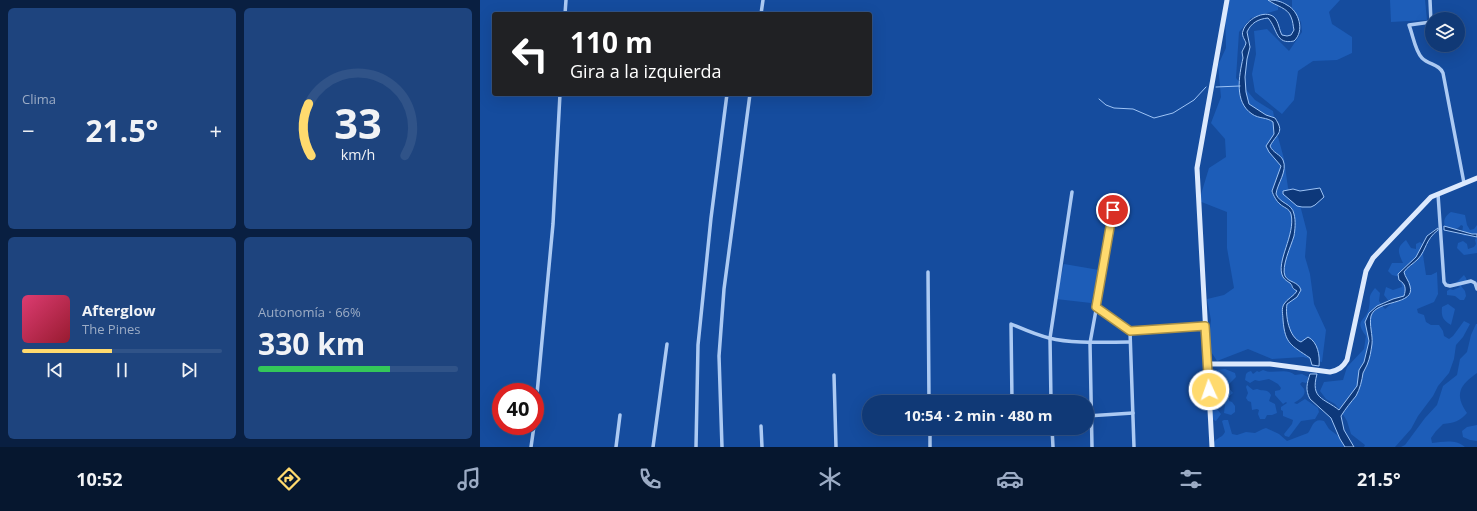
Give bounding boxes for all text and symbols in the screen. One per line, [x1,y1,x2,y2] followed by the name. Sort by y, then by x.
[1425,12,1465,52] map controls
[1425,12,1465,52] button: layers
[570,23,653,61] text: 110 m
[504,28,556,80] icon: left
[570,59,722,83] text: Gira a la izquierda
[22,90,56,108] text: Clima
[334,95,382,151] text: 33
[86,110,158,151] text: 21.5°
[22,115,35,145] text: −
[209,115,222,145] text: +
[341,145,375,164] text: km/h
[1096,193,1130,227] pin
[1102,199,1124,221] icon: arrive
[82,300,156,320] text: Afterglow
[258,303,361,321] text: Autonomía · 66%
[82,320,140,338] text: The Pines
[258,323,365,364] text: 330 km
[44,359,66,381] icon: previous
[111,359,133,381] icon: pause
[178,359,200,381] icon: next
[1188,369,1230,411] position arrow
[492,383,544,435] speed limit sign: 40
[904,405,1052,425] text: 10:54 · 2 min · 480 m
[275,465,303,493] icon: directions
[455,465,483,493] icon: music
[636,465,664,493] icon: phone
[816,465,844,493] icon: climate
[996,465,1024,493] icon: car
[1177,465,1205,493] icon: filters
[76,467,122,491] text: 10:52
[1357,467,1401,491] text: 21.5°

